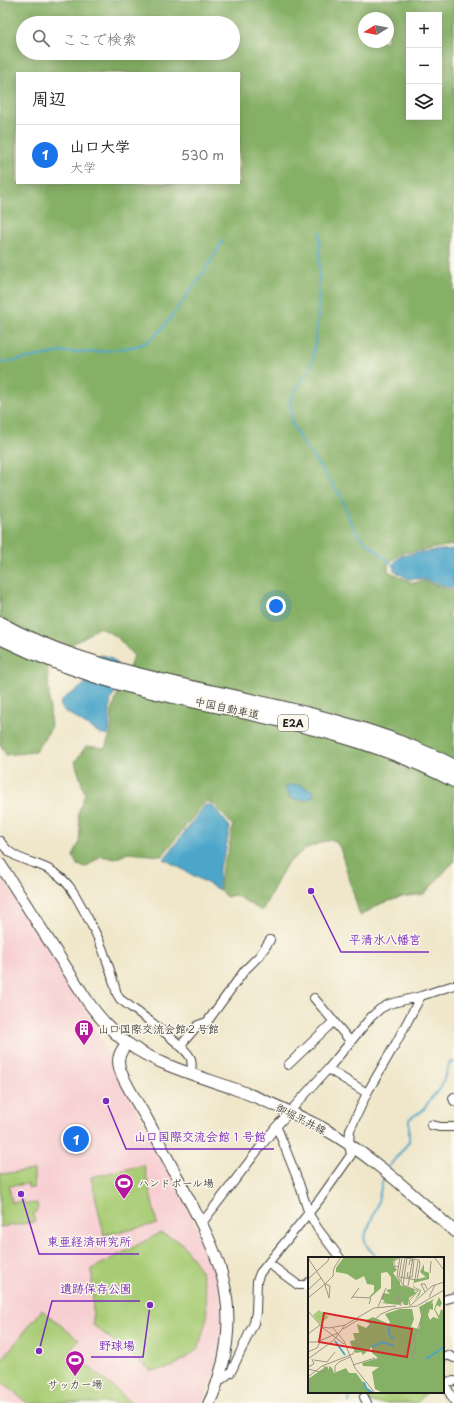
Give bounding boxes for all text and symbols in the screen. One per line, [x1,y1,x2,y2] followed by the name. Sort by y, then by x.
[358,12,394,48] north arrow
[406,12,442,120] map controls
[406,12,442,48] button: +
[16,16,240,60] search box
[30,27,52,49] icon: search
[62,27,137,50] text: ここで検索
[406,48,442,84] button: −
[406,84,442,120] button: layers
[32,85,66,111] text: 周辺
[70,134,130,157] text: 山口大学
[42,145,48,164] text: 1
[181,145,224,164] text: 530 m
[70,157,96,176] text: 大学
[266,596,286,616] your location
[193,692,261,723] street label: 中国自動車道
[278,715,308,731] road number: E2A
[341,928,429,952] callout: 平清水八幡宮
[349,930,421,948] text: 平清水八幡宮
[73,1018,95,1046] building icon: 山口国際交流会館２号館
[98,1020,219,1037] place label: 山口国際交流会館２号館
[273,1098,330,1139] street label: 御堀平井線
[63,1124,89,1154] pin: 1
[126,1125,274,1149] callout: 山口国際交流会館１号館
[134,1127,266,1145] text: 山口国際交流会館１号館
[113,1172,135,1200] sports icon: ハンドボール場
[138,1174,214,1191] place label: ハンドボール場
[39,1230,139,1254] callout: 東亜経済研究所
[47,1232,132,1250] text: 東亜経済研究所
[308,1257,444,1393] inset map
[52,1277,140,1301] callout: 遺跡保存公園
[60,1279,132,1297] text: 遺跡保存公園
[91,1333,143,1357] callout: 野球場
[99,1336,135,1354] text: 野球場
[64,1349,86,1377] sports icon: サッカー場
[48,1375,103,1392] place label: サッカー場

